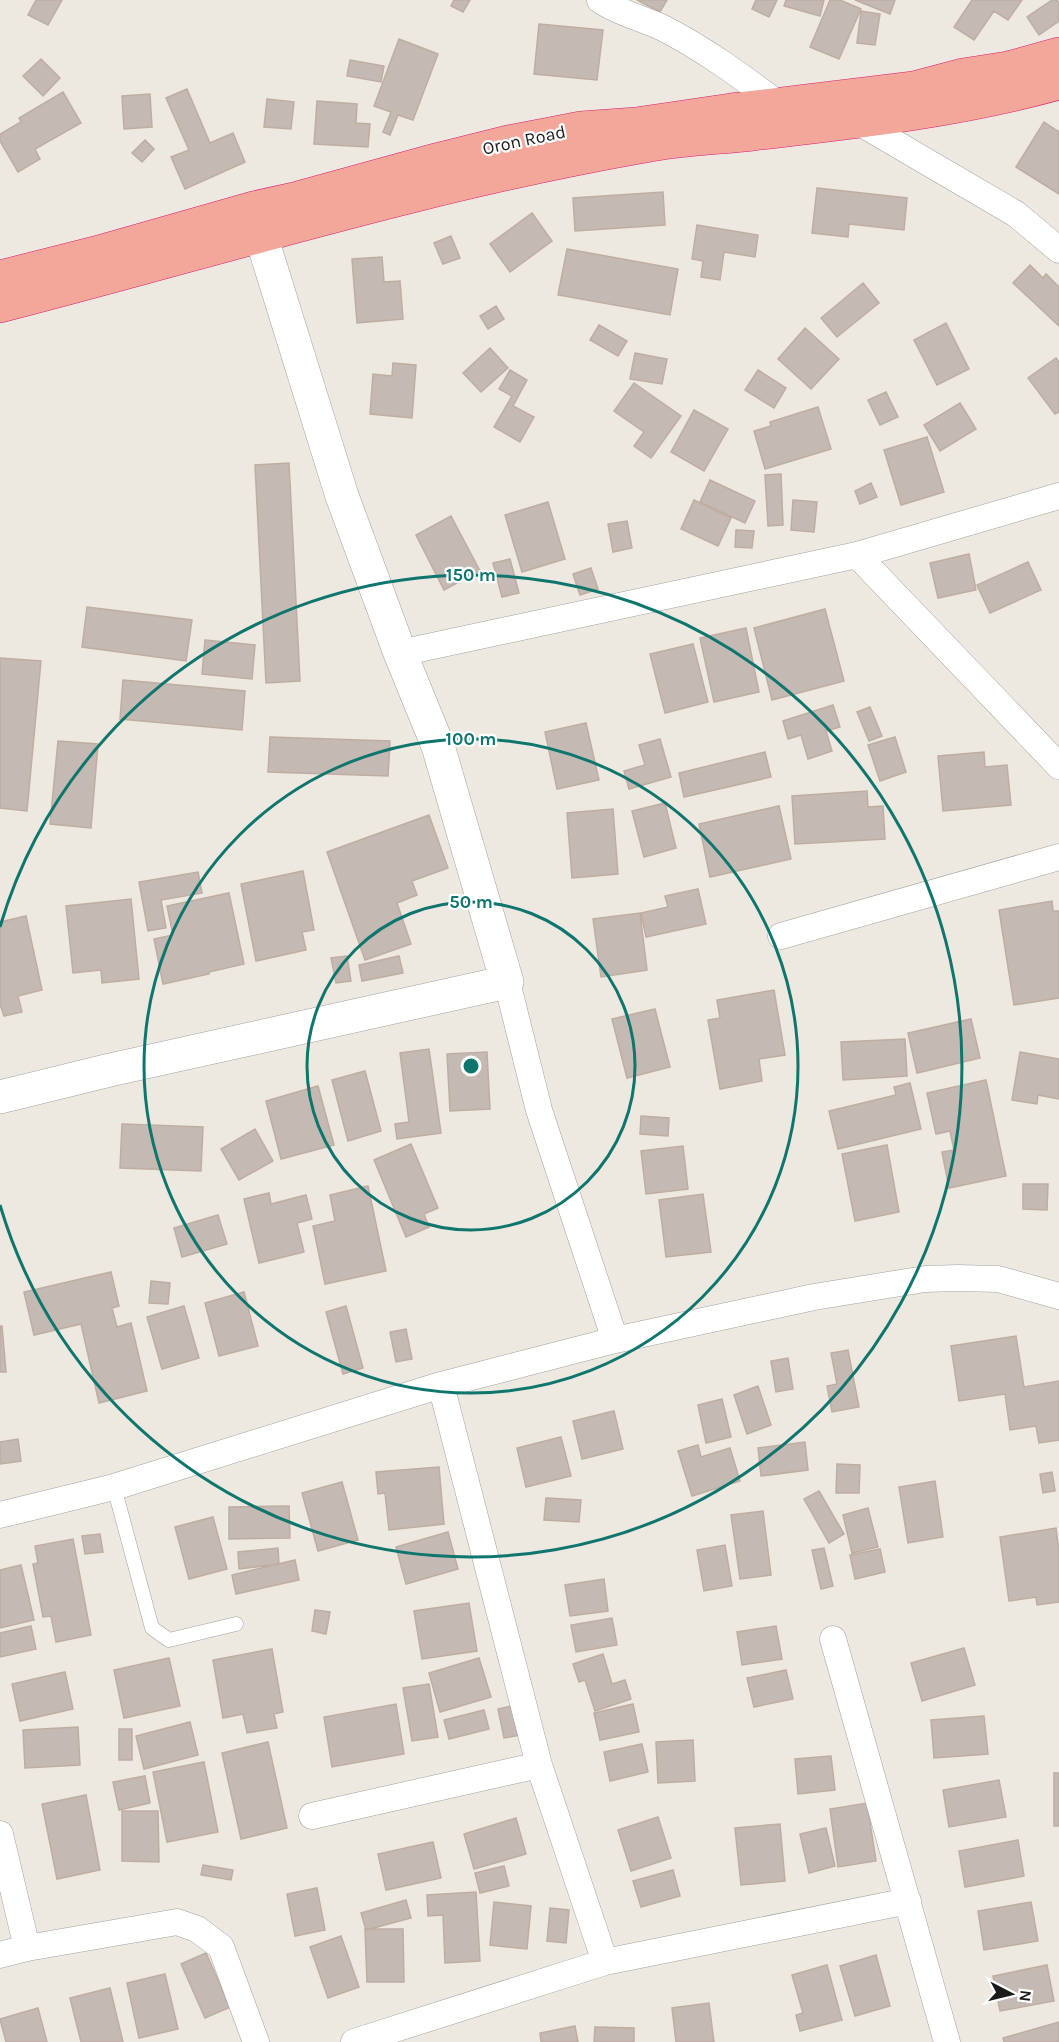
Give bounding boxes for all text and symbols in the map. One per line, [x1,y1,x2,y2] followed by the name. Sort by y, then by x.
[480,120,568,160] street label: Oron Road
[446,564,496,586] text: 150 m
[446,728,496,750] text: 100 m
[449,891,493,913] text: 50 m
[461,1056,481,1076] centre of rings
[981,1964,1041,2024] north arrow
[1015,1989,1036,2003] text: N

